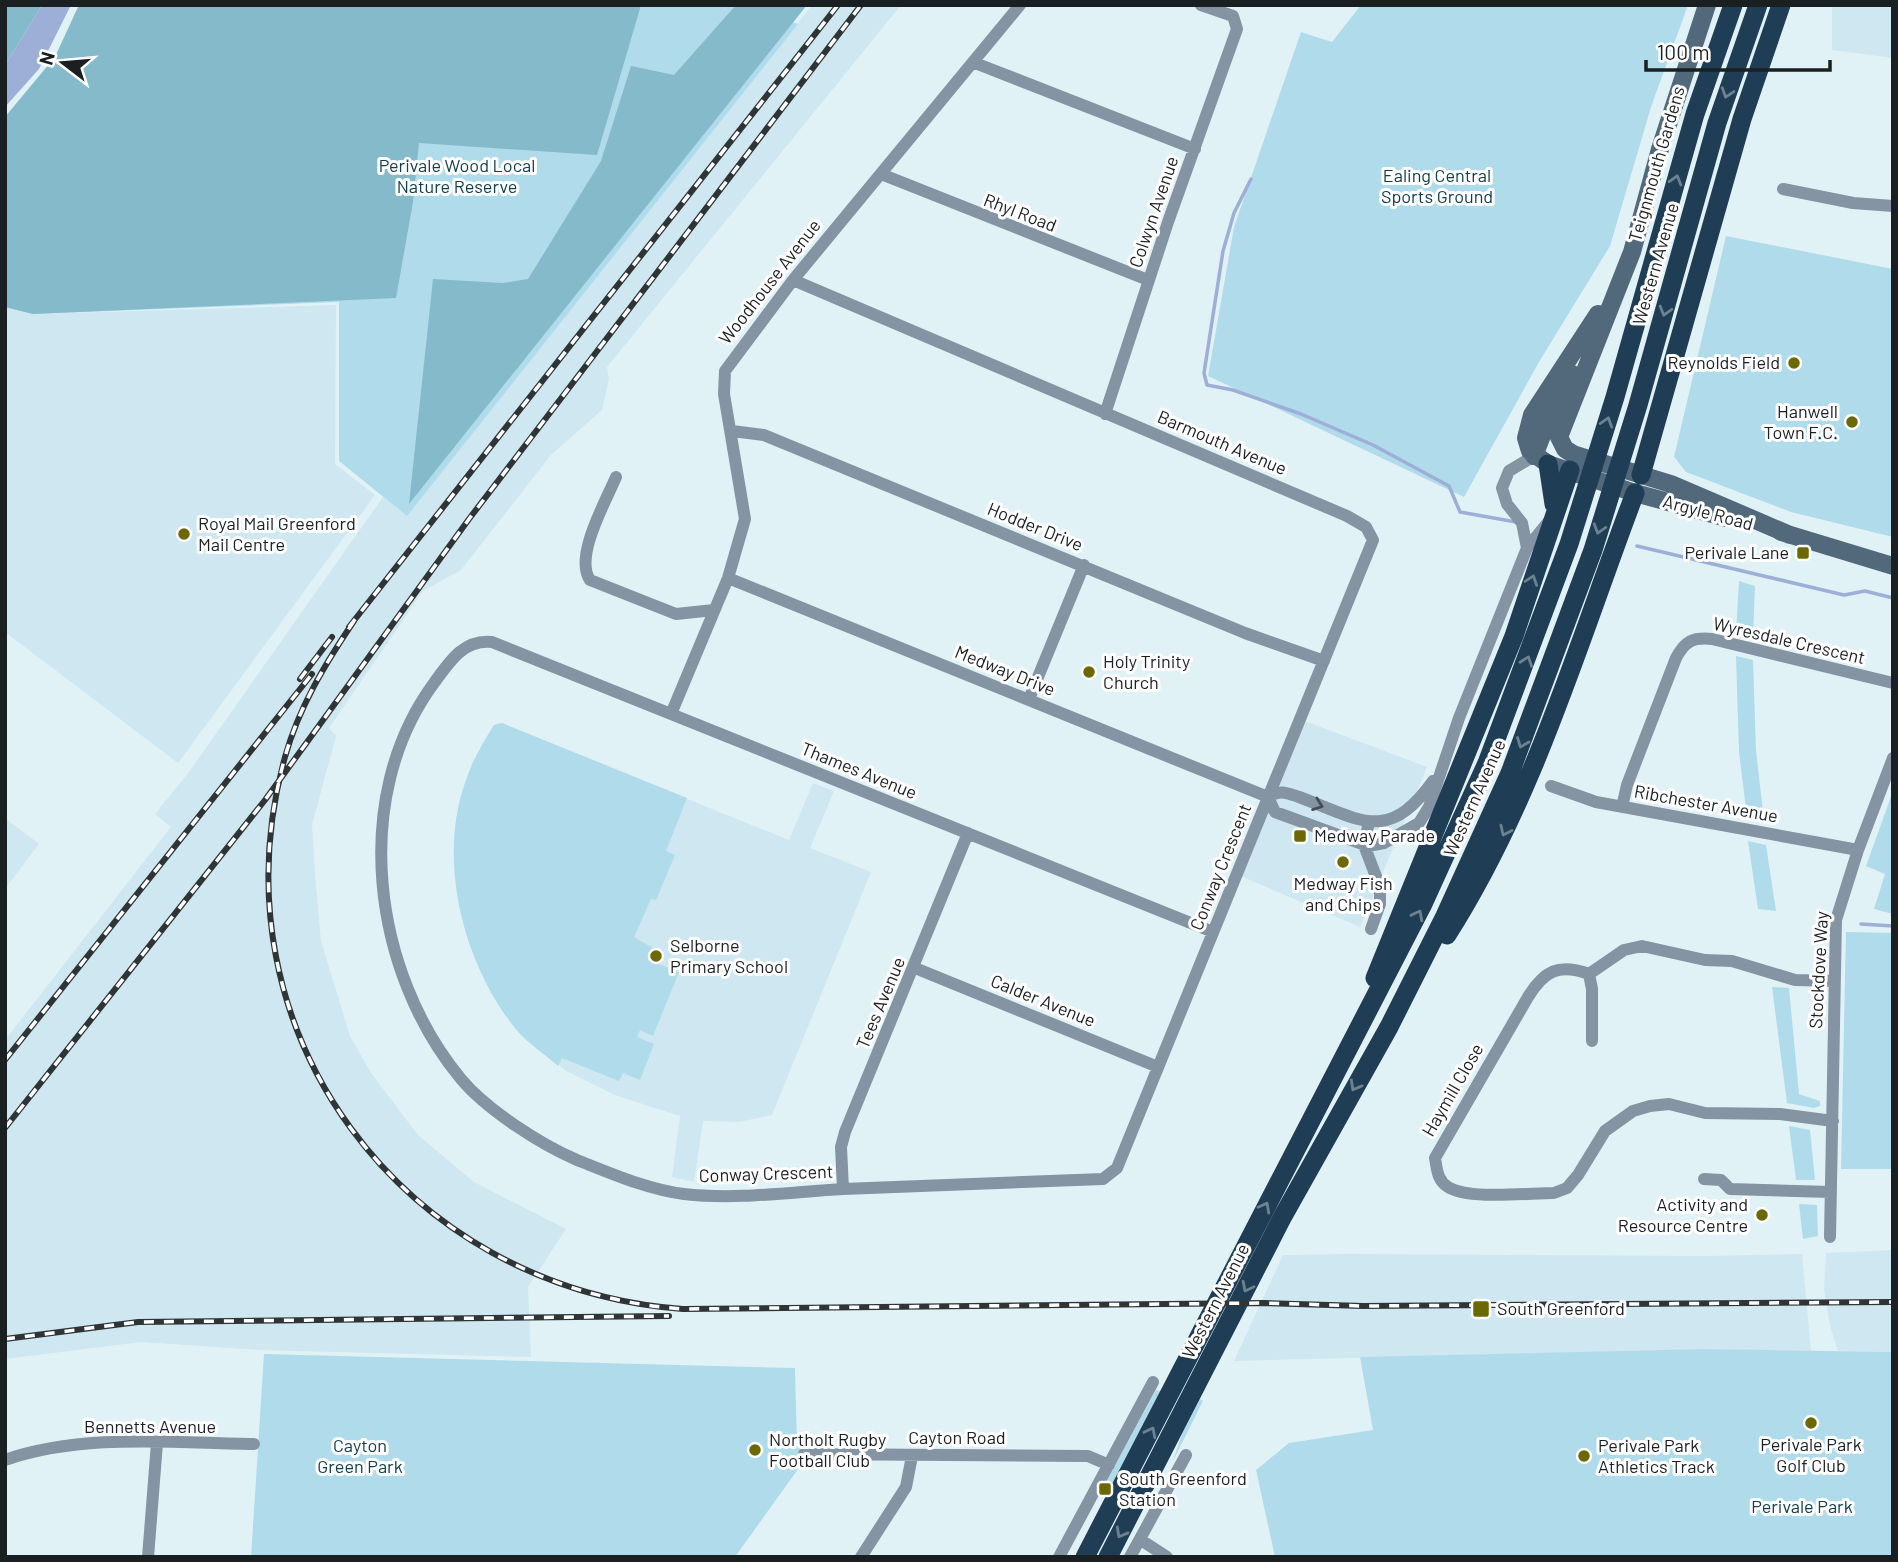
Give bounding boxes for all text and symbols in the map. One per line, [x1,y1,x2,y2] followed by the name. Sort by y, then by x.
[28,28,98,98] north arrow
[1646,28,1830,72] scale bar
[1657,39,1710,64] text: 100 m
[33,49,59,67] text: N
[1623,83,1689,244] street label: Teignmouth Gardens
[1721,86,1735,98] one-way arrow
[1124,153,1182,270] street label: Colwyn Avenue
[379,154,535,197] park label: Perivale Wood Local Nature Reserve
[1381,164,1493,207] park label: Ealing Central Sports Ground
[1668,174,1683,186] one-way arrow
[981,188,1060,236] street label: Rhyl Road
[1627,200,1683,327] street label: Western Avenue
[714,215,825,348] street label: Woodhouse Avenue
[1658,305,1673,317] one-way arrow
[1667,351,1780,373] place label: Reynolds Field
[1786,355,1802,371] marker: Reynolds Field
[1763,400,1838,443] place label: Hanwell Town F.C.
[1154,405,1290,479] street label: Barmouth Avenue
[1844,414,1860,430] marker: Hanwell Town F.C.
[1599,416,1614,428] one-way arrow
[1661,489,1756,535] street label: Argyle Road
[984,497,1086,555] street label: Hodder Drive
[198,512,356,555] place label: Royal Mail Greenford Mail Centre
[1593,523,1608,535] one-way arrow
[176,526,192,542] marker: Royal Mail Greenford Mail Centre
[1684,541,1789,563] place label: Perivale Lane
[1795,545,1811,561] marker: Perivale Lane
[1524,575,1538,587] one-way arrow
[1711,612,1867,668] street label: Wyresdale Crescent
[952,640,1059,700] street label: Medway Drive
[1103,650,1190,693] place label: Holy Trinity Church
[1519,655,1533,667] one-way arrow
[1081,664,1097,680] marker: Holy Trinity Church
[1438,736,1510,860] street label: Western Avenue
[798,737,920,803] street label: Thames Avenue
[1516,737,1530,749] one-way arrow
[1633,780,1780,826] street label: Ribchester Avenue
[1312,796,1324,810] one-way arrow
[1185,800,1255,933] street label: Conway Crescent
[1499,823,1513,836] one-way arrow
[1314,824,1435,846] place label: Medway Parade
[1292,828,1308,844] marker: Medway Parade
[1335,854,1351,870] marker: Medway Fish and Chips
[1293,872,1393,915] place label: Medway Fish and Chips
[1409,910,1423,922] one-way arrow
[1804,911,1832,1029] street label: Stockdove Way
[670,934,788,977] place label: Selborne Primary School
[648,948,664,964] marker: Selborne Primary School
[851,953,909,1052] street label: Tees Avenue
[988,969,1099,1031] street label: Calder Avenue
[1417,1039,1488,1140] street label: Haymill Close
[1350,1079,1363,1092] one-way arrow
[698,1160,834,1186] street label: Conway Crescent
[1618,1193,1748,1236] place label: Activity and Resource Centre
[1256,1202,1270,1214] one-way arrow
[1754,1207,1770,1223] marker: Activity and Resource Centre
[1177,1239,1253,1362] street label: Western Avenue
[1242,1279,1256,1292] one-way arrow
[1497,1297,1625,1319] place label: South Greenford
[1471,1299,1491,1319] marker: South Greenford
[84,1415,216,1437] street label: Bennetts Avenue
[1803,1415,1819,1431] marker: Perivale Park Golf Club
[908,1426,1006,1448] street label: Cayton Road
[1143,1427,1157,1439] one-way arrow
[769,1428,886,1471] place label: Northolt Rugby Football Club
[1760,1433,1862,1476] place label: Perivale Park Golf Club
[317,1434,403,1477] park label: Cayton Green Park
[1598,1434,1715,1477] place label: Perivale Park Athletics Track
[747,1442,763,1458] marker: Northolt Rugby Football Club
[1576,1448,1592,1464] marker: Perivale Park Athletics Track
[1119,1467,1247,1510] place label: South Greenford Station
[1097,1481,1113,1497] marker: South Greenford Station
[1751,1495,1853,1517] park label: Perivale Park
[1116,1525,1129,1538] one-way arrow

